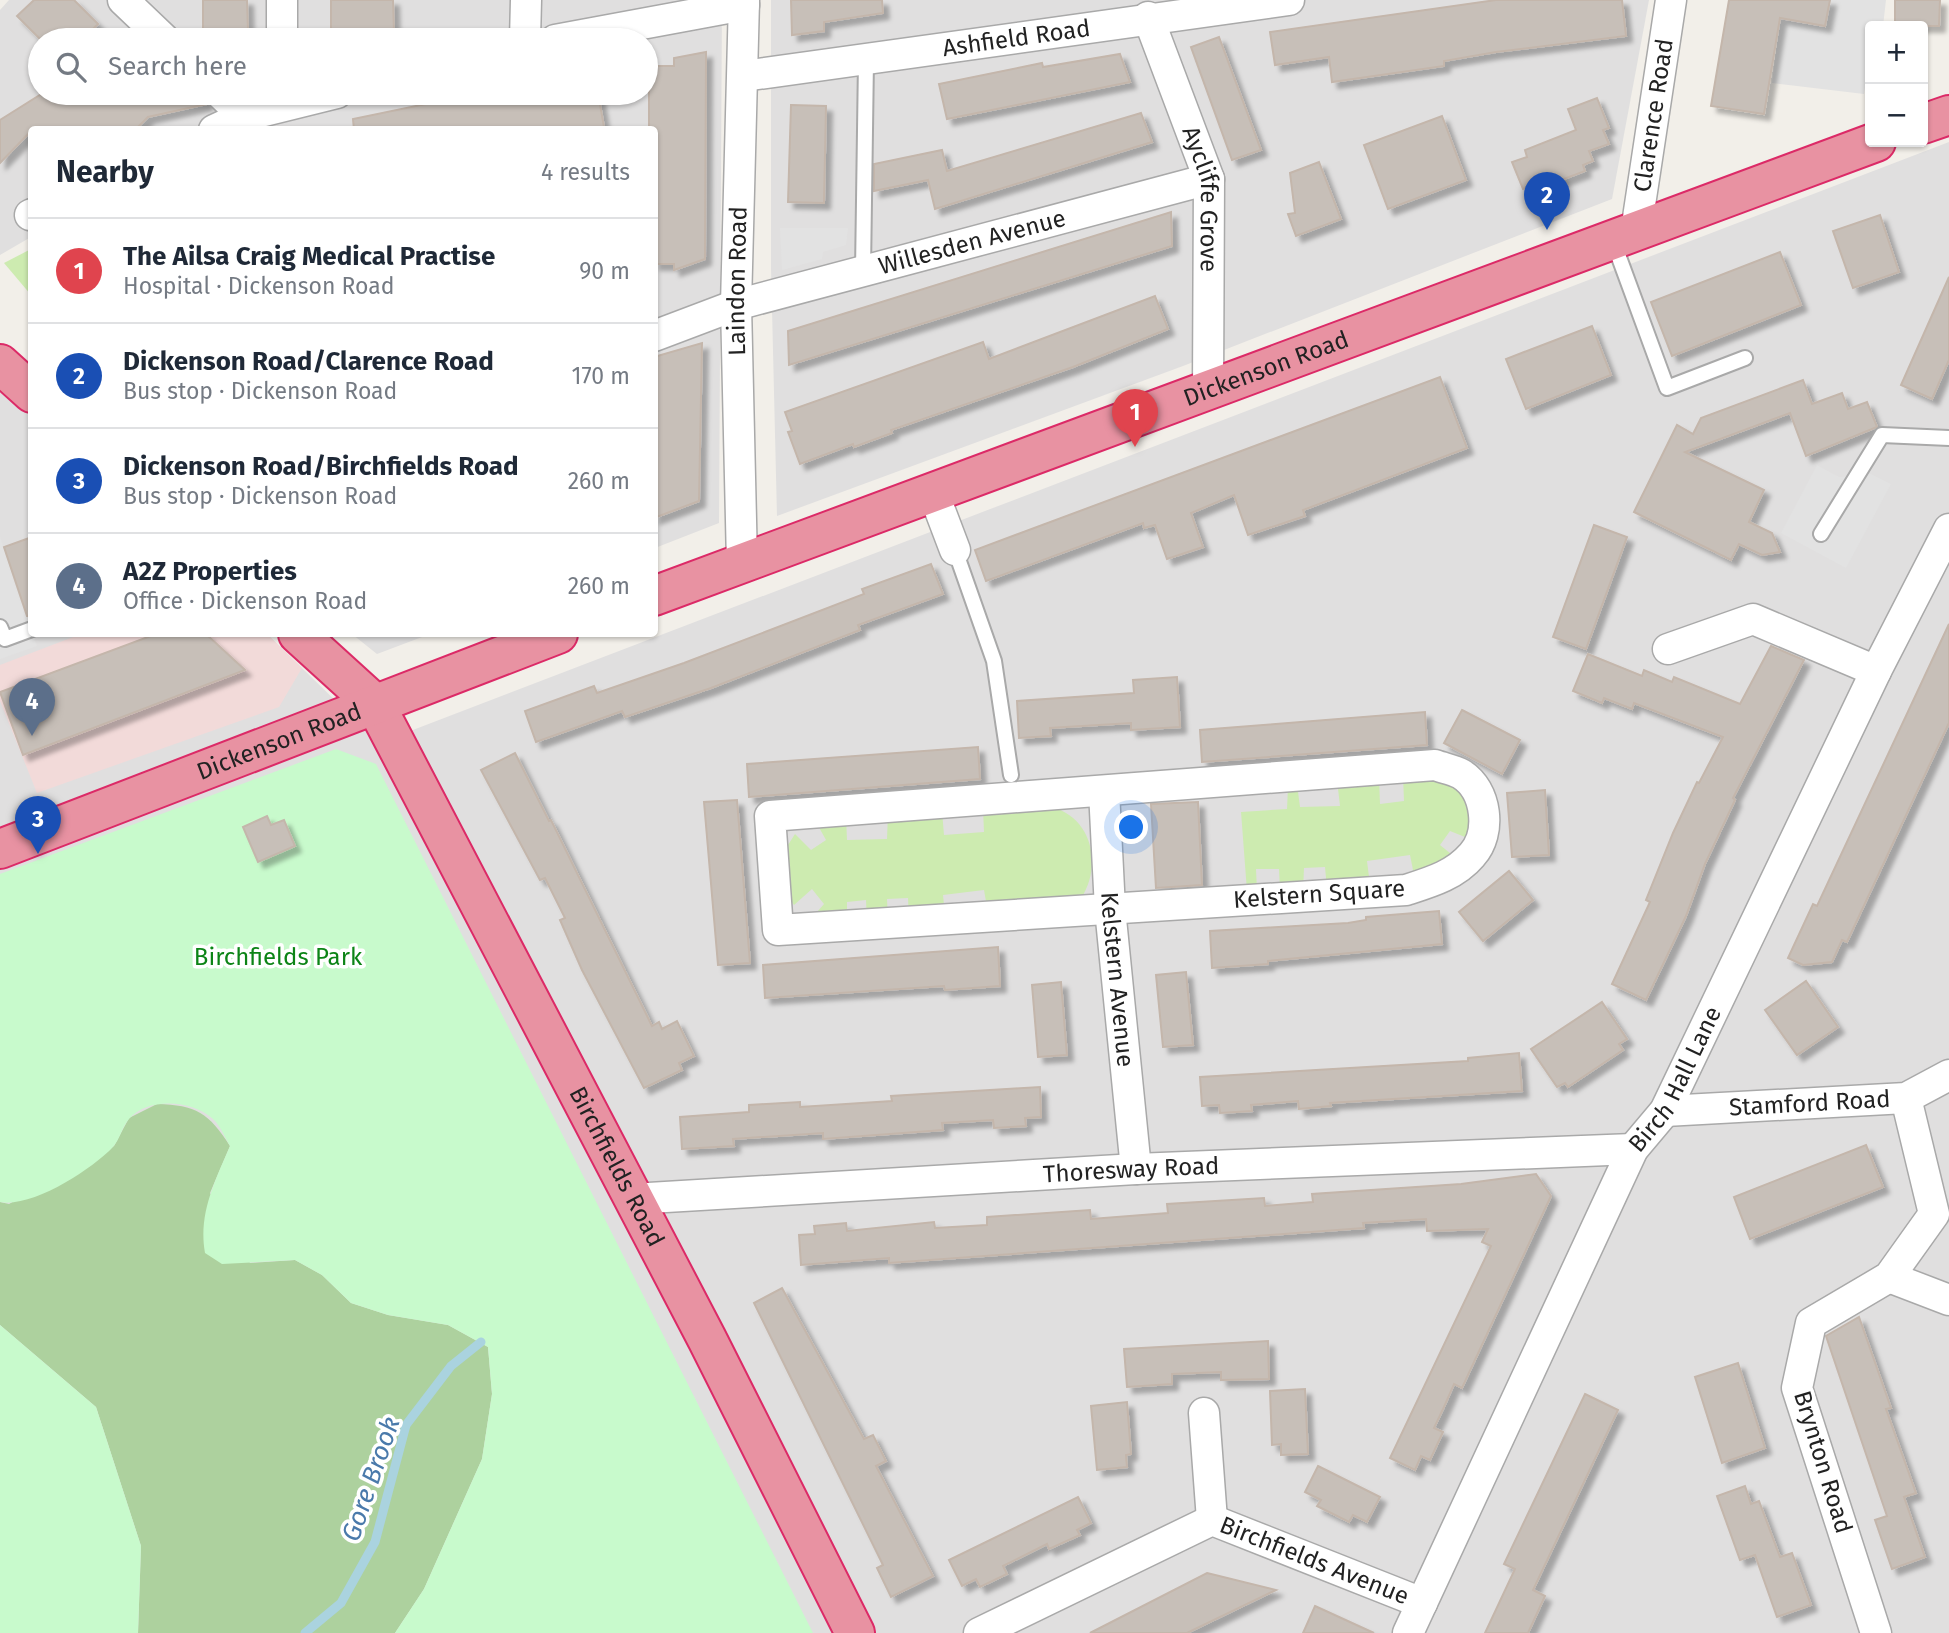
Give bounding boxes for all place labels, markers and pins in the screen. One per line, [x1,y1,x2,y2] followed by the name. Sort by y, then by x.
[1524,172,1570,230] pin: 2
[1112,389,1158,447] pin: 1
[9,678,55,736] pin: 4
[15,796,61,854] pin: 3

